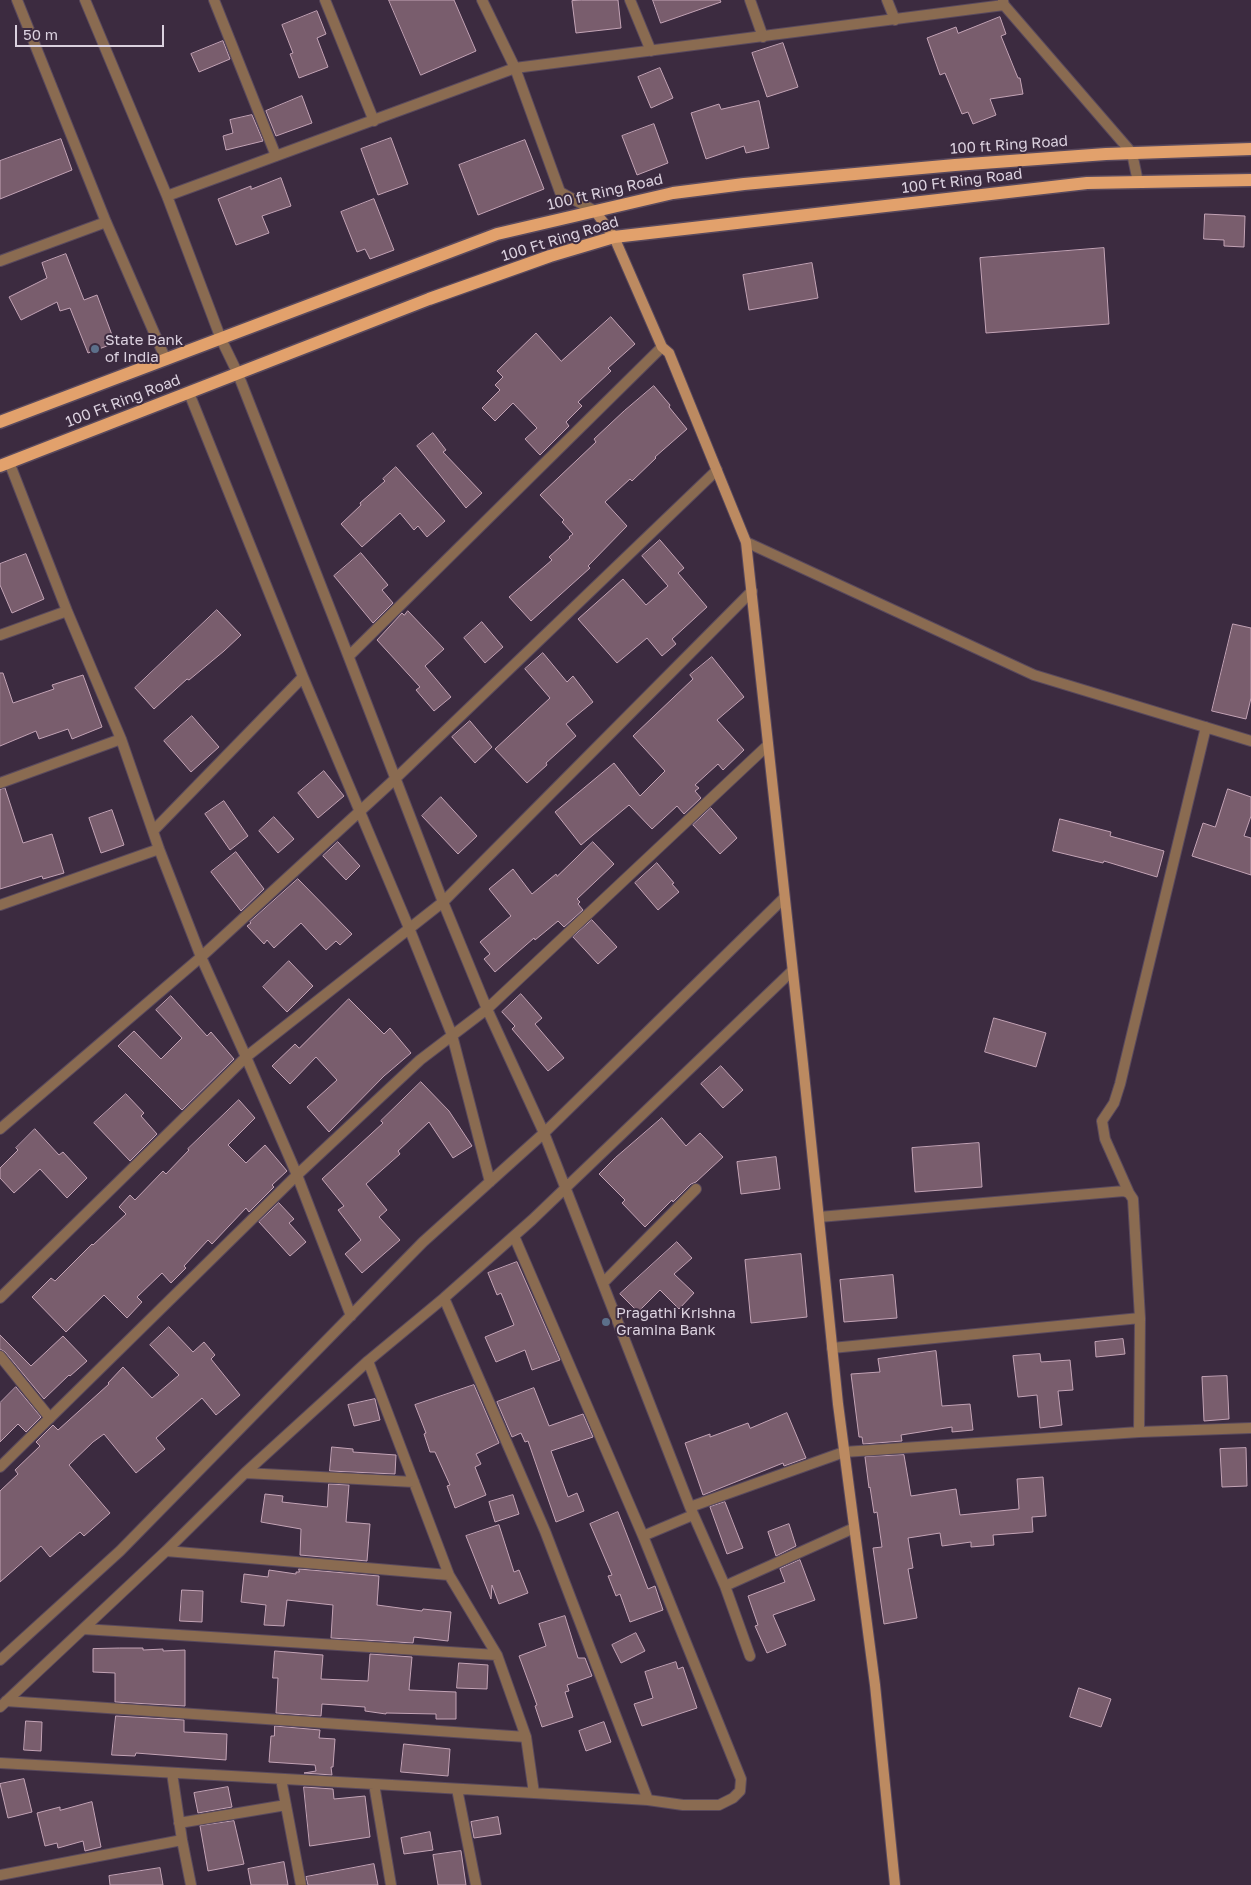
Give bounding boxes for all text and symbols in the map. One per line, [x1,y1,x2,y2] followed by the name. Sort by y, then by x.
[18,15,166,47] scale bar
[23,25,58,43] text: 50 m
[949,132,1069,158] street label: 100 ft Ring Road
[901,165,1023,197] street label: 100 Ft Ring Road
[545,170,665,214] street label: 100 ft Ring Road
[499,213,621,265] street label: 100 Ft Ring Road
[105,331,183,366] place label: State Bank of India
[89,343,101,355] marker: State Bank of India
[63,371,183,431] street label: 100 Ft Ring Road
[616,1304,736,1339] place label: Pragathi Krishna Gramina Bank
[600,1316,612,1328] marker: Pragathi Krishna Gramina Bank

